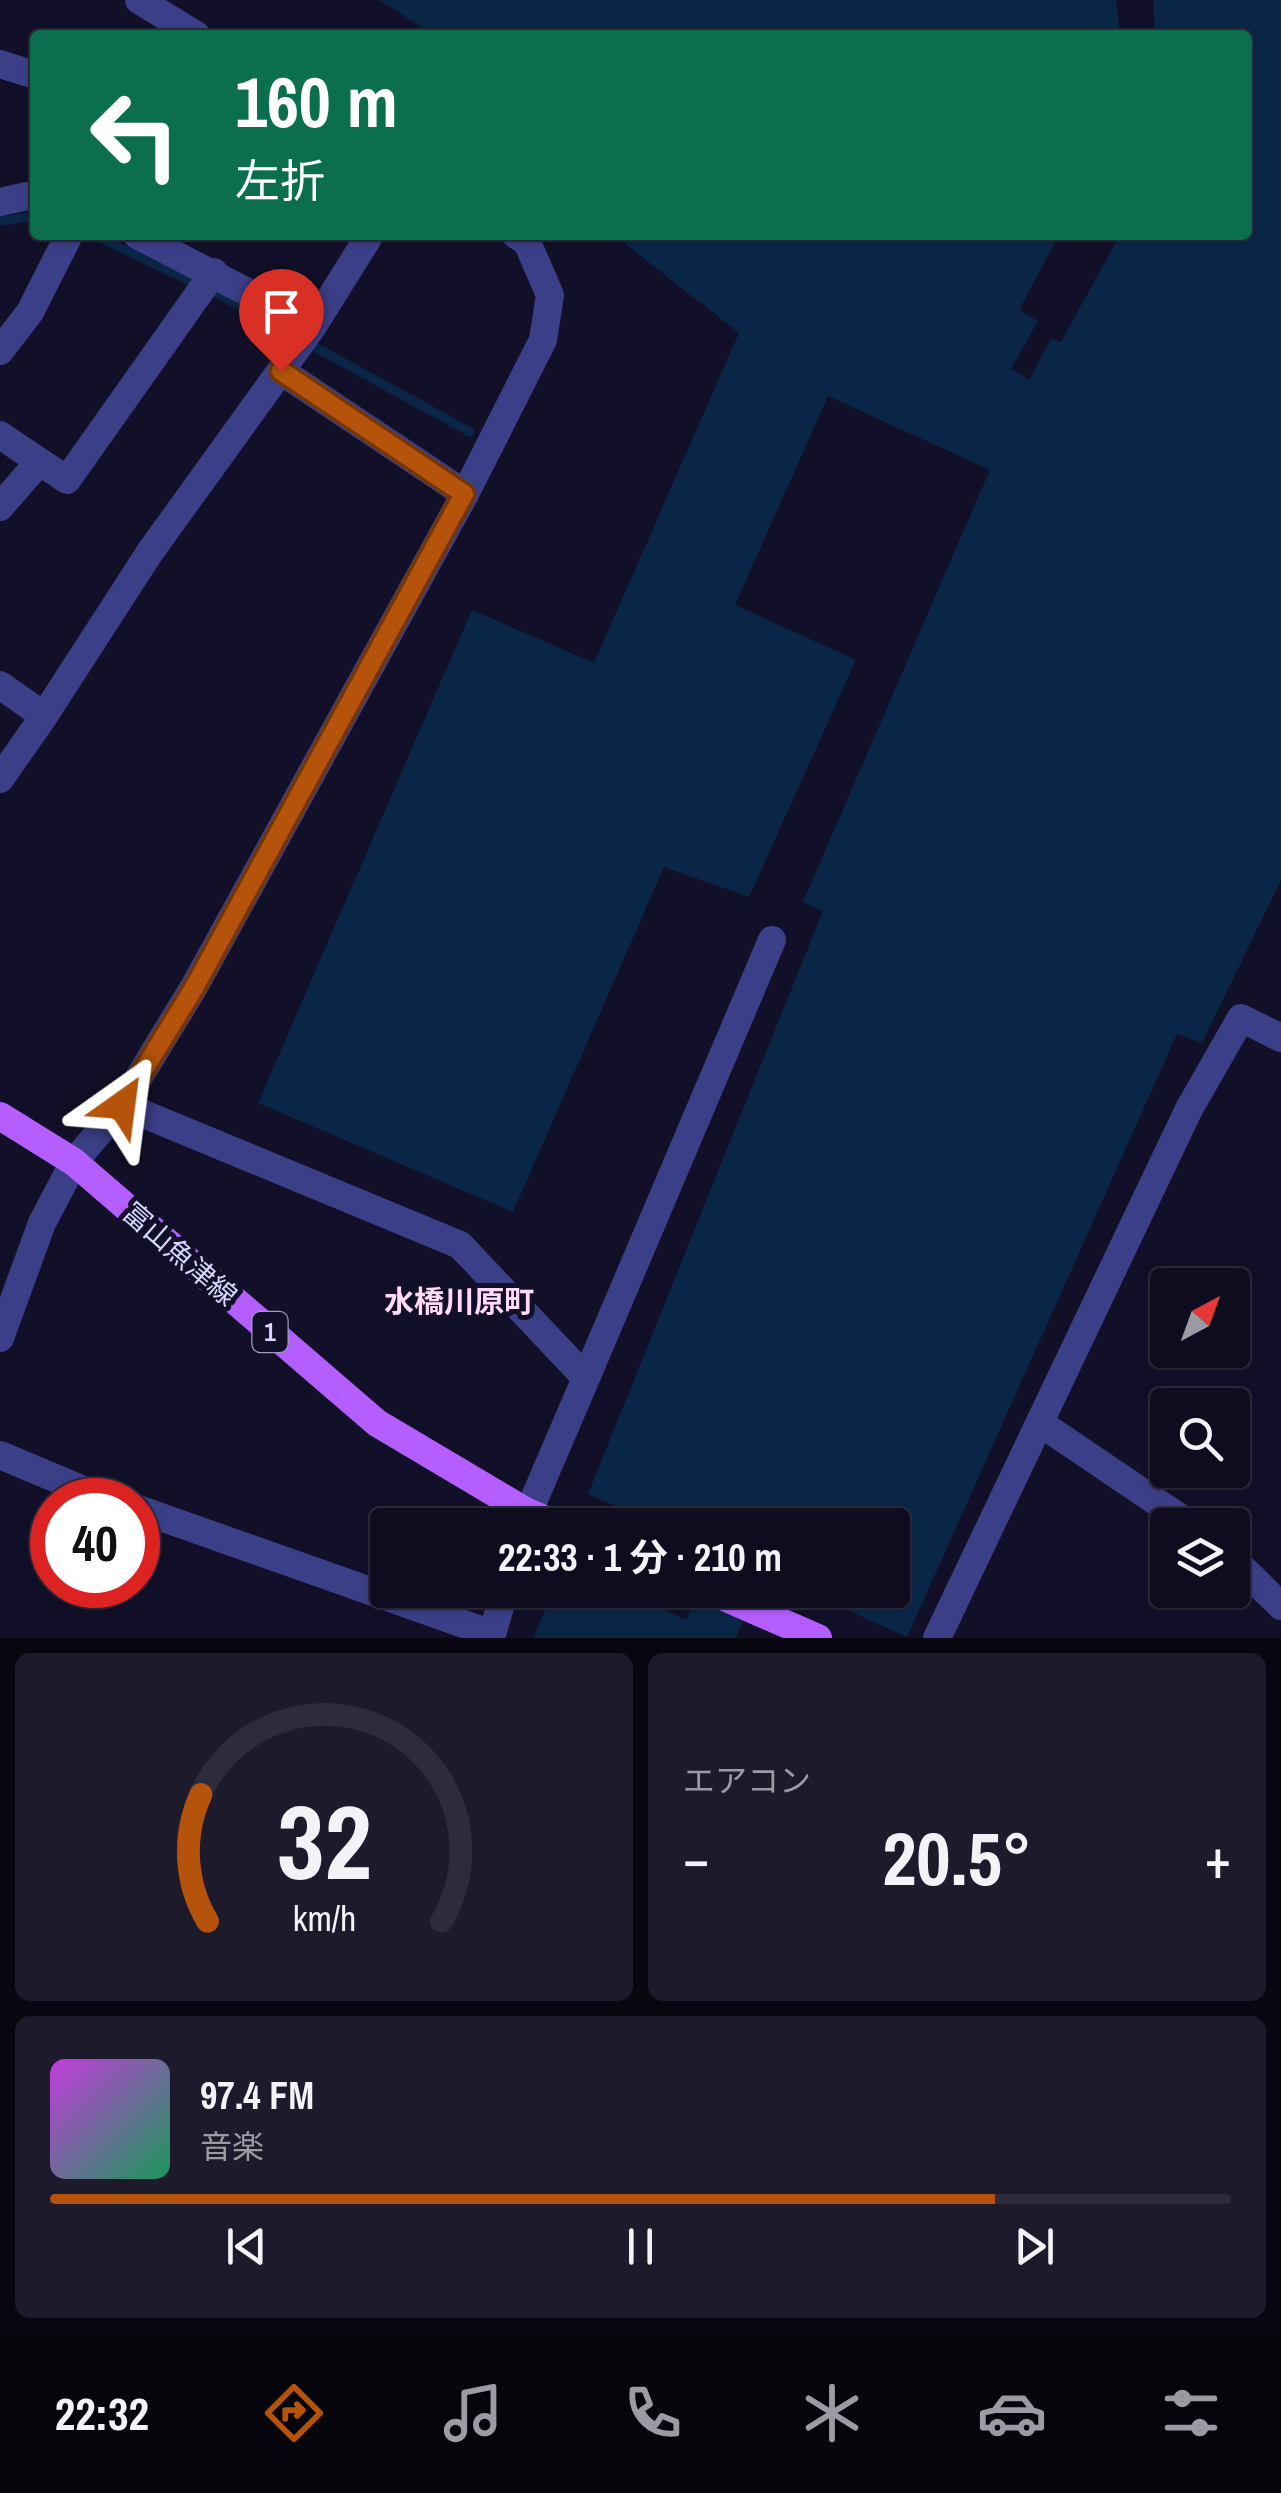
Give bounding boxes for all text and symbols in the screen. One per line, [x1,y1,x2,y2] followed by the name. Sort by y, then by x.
[235,55,398,149] text: 160 m
[70,70,200,200] icon: left
[235,150,325,211] text: 左折
[239,269,324,372] pin
[254,284,309,339] icon: arrive
[70,1053,174,1157] position arrow
[115,1194,245,1314] street label: 富山魚津線
[1150,1268,1250,1368] north arrow
[1150,1268,1250,1608] map controls
[384,1281,534,1321] district label: 水橋川原町
[252,1312,288,1352] road number: 1
[1150,1388,1250,1488] button: search
[30,1478,160,1608] speed limit sign: 40
[1150,1508,1250,1608] button: layers
[498,1532,782,1583] text: 22:33 · 1 分 · 210 m
[683,1759,811,1802] text: エアコン
[277,1771,371,1911] text: 32
[882,1807,1032,1908] text: 20.5°
[683,1821,709,1895] text: −
[1205,1821,1231,1895] text: +
[292,1894,356,1942] text: km/h
[200,2070,314,2121] text: 97.4 FM
[200,2125,264,2168] text: 音楽
[219,2219,274,2274] icon: previous
[613,2219,668,2274] icon: pause
[1007,2219,1062,2274] icon: next
[259,2378,329,2448] icon: directions
[438,2378,508,2448] icon: music
[618,2378,688,2448] icon: phone
[797,2378,867,2448] icon: climate
[977,2378,1047,2448] icon: car
[1156,2378,1226,2448] icon: filters
[55,2383,149,2444] text: 22:32

